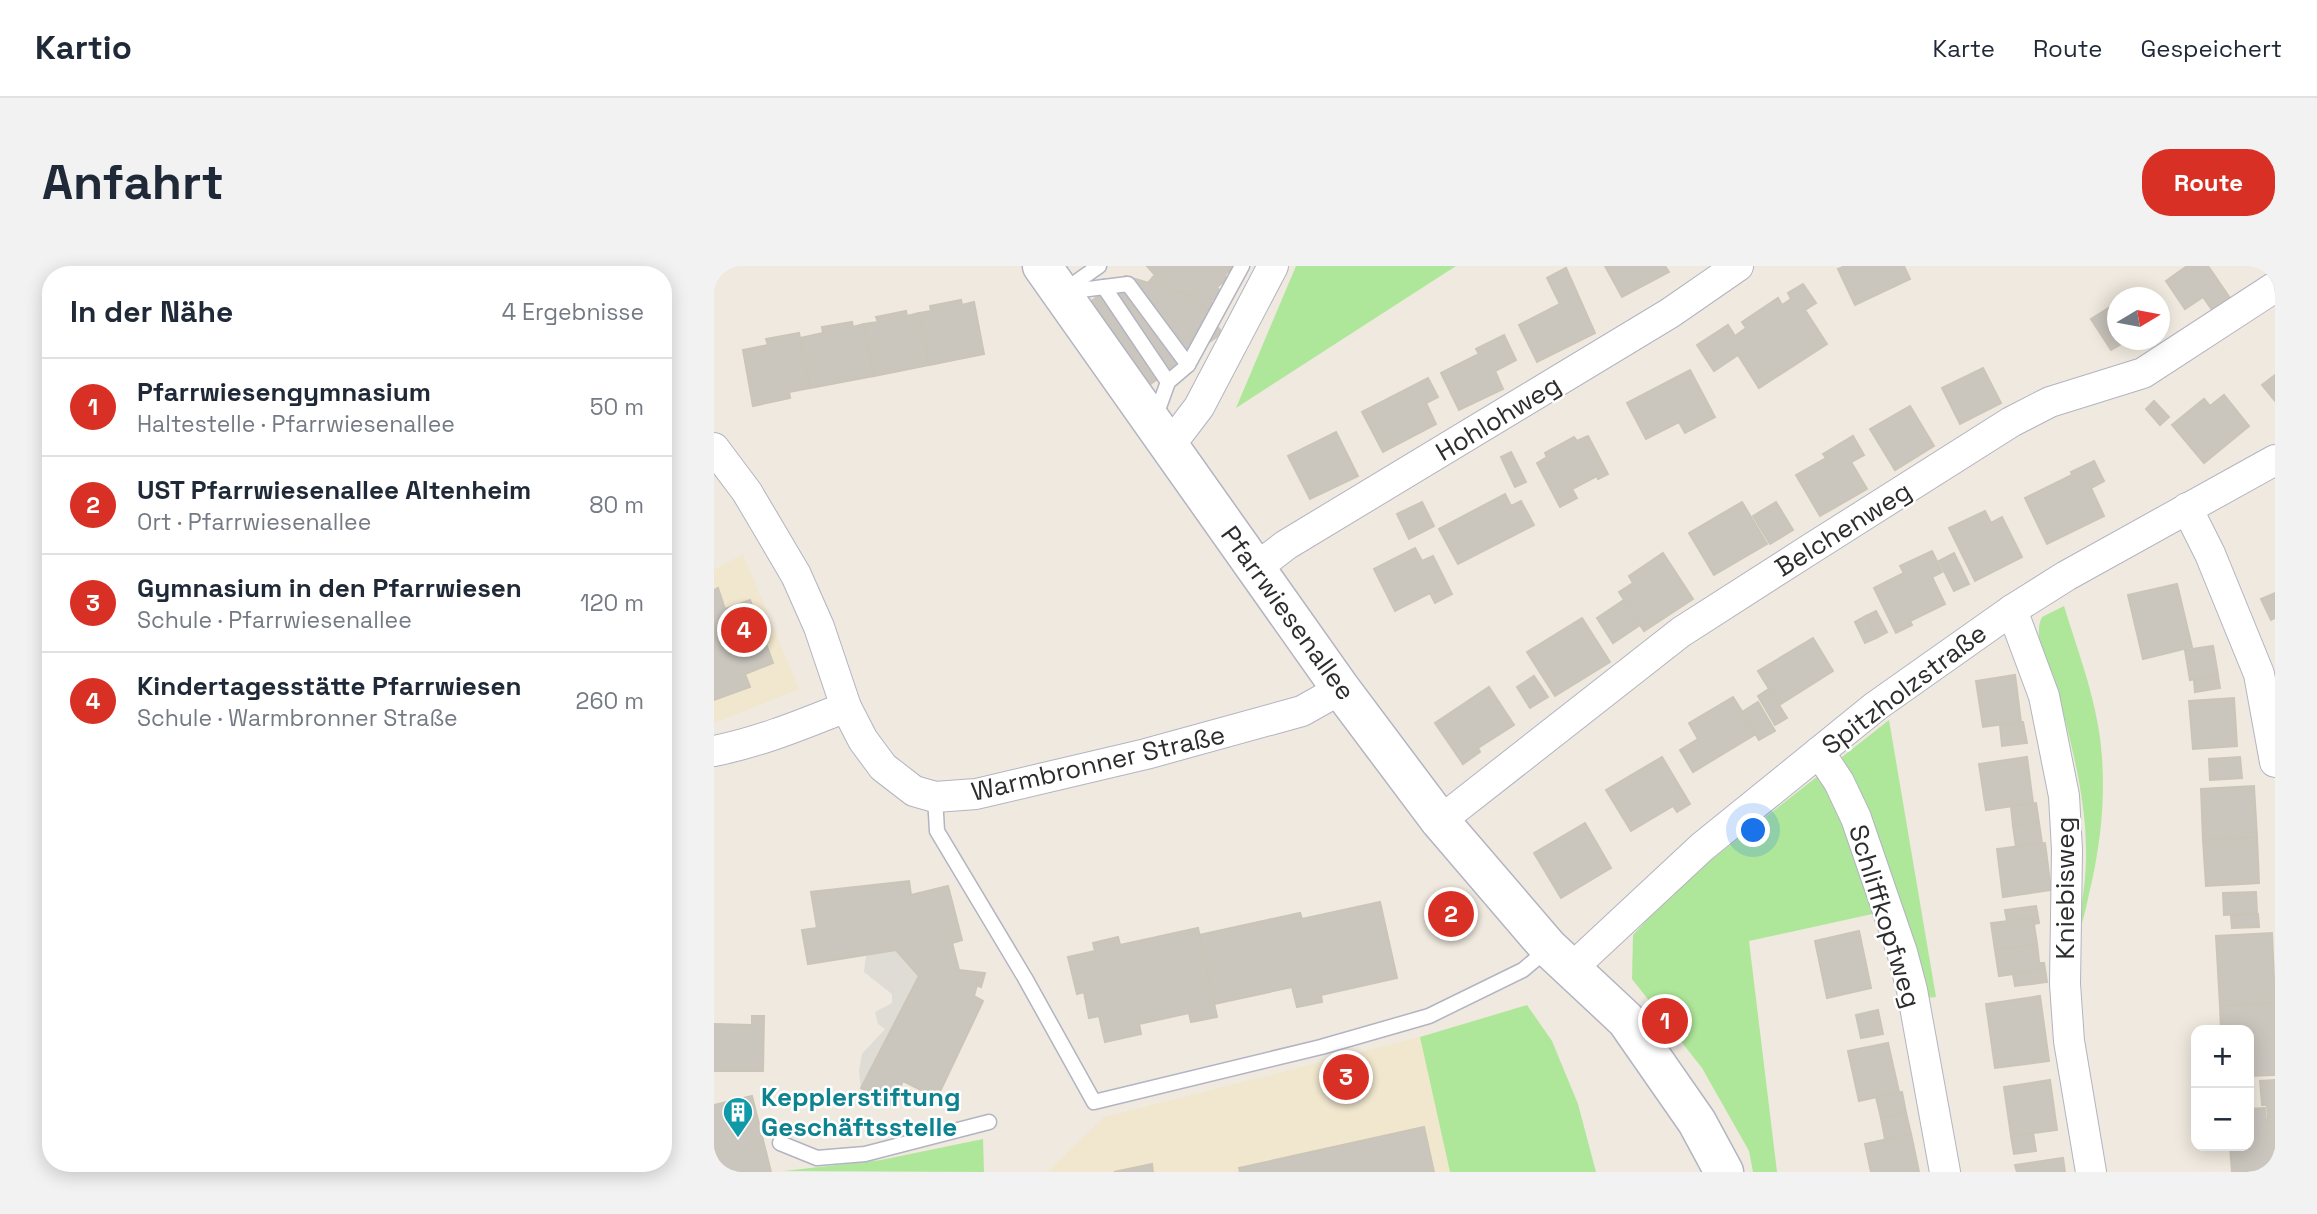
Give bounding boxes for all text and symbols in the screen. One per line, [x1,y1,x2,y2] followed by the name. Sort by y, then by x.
[35,27,132,69] text: Kartio
[1933,33,1995,64] text: Karte
[2033,33,2102,64] text: Route
[2140,33,2282,64] text: Gespeichert
[2142,149,2275,216] button: Route
[42,151,224,213] text: Anfahrt
[2107,287,2170,350] north arrow
[70,292,233,331] text: In der Nähe
[502,297,644,327] text: 4 Ergebnisse
[1429,367,1567,469] street label: Hohlohweg
[137,375,431,409] text: Pfarrwiesengymnasium
[88,392,98,422] text: 1
[590,392,644,422] text: 50 m
[137,409,455,439] text: Haltestelle · Pfarrwiesenallee
[137,473,531,507] text: UST Pfarrwiesenallee Altenheim
[1769,474,1917,584] street label: Belchenweg
[86,490,100,520] text: 2
[589,490,644,520] text: 80 m
[137,507,371,537] text: Ort · Pfarrwiesenallee
[1213,519,1363,707] street label: Pfarrwiesenallee
[137,571,522,605] text: Gymnasium in den Pfarrwiesen
[86,588,100,618] text: 3
[580,588,644,618] text: 120 m
[721,604,767,656] pin: 4
[137,605,412,635] text: Schule · Pfarrwiesenallee
[1815,616,1993,762] street label: Spitzholzstraße
[137,669,522,703] text: Kindertagesstätte Pfarrwiesen
[86,686,100,716] text: 4
[576,686,644,716] text: 260 m
[137,703,458,733] text: Schule · Warmbronner Straße
[968,717,1228,809] street label: Warmbronner Straße
[1736,813,1770,847] your location
[2048,817,2082,959] street label: Kniebisweg
[1841,820,1929,1012] street label: Schliffkopfweg
[1428,888,1474,940] pin: 2
[1642,995,1688,1047] pin: 1
[2191,1025,2254,1151] map controls
[2191,1025,2254,1088] button: +
[1323,1051,1369,1103] pin: 3
[761,1080,961,1144] place label: Kepplerstiftung Geschäftsstelle
[2191,1088,2254,1151] button: −
[721,1095,755,1139] building icon: Kepplerstiftung Geschäftsstelle

